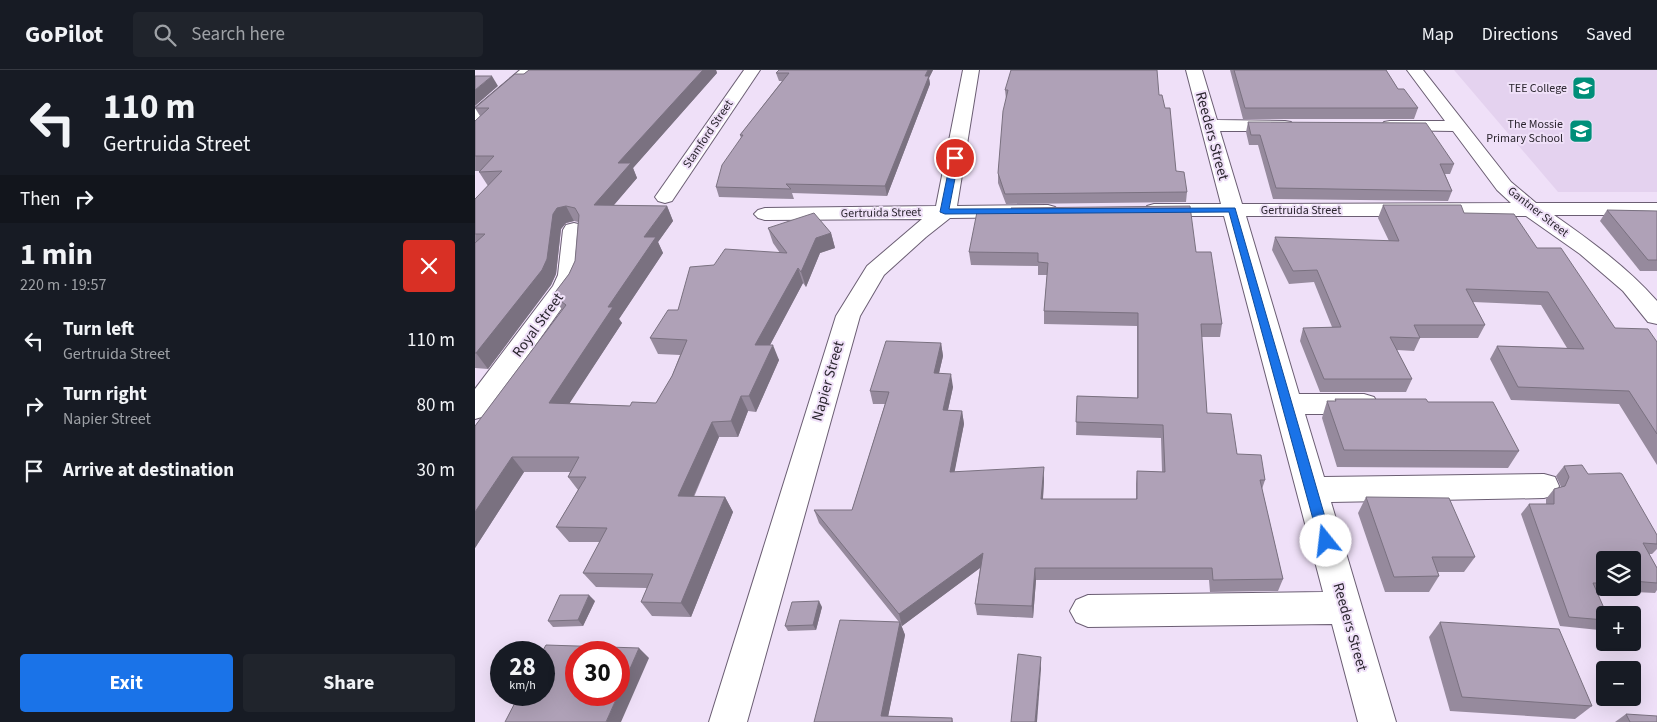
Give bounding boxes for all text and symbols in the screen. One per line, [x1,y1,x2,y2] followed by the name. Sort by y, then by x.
[133,12,483,57] search box
[25,17,103,52] text: GoPilot
[151,21,179,49] icon: search
[191,21,285,48] text: Search here
[1422,22,1454,47] text: Map
[1482,22,1558,47] text: Directions
[1586,22,1632,47] text: Saved
[1571,75,1597,101] school or university icon: TEE College
[1508,80,1567,97] place label: TEE College
[103,82,195,132] text: 110 m
[1190,89,1234,183] street label: Reeders Street
[20,90,85,155] icon: left
[679,97,737,171] street label: Stamford Street
[1486,116,1563,147] place label: The Mossie Primary School
[1568,118,1594,144] school or university icon: The Mossie Primary School
[103,128,250,160] text: Gertruida Street
[934,137,976,179] pin
[941,144,969,172] icon: arrive
[1504,183,1572,241] street label: Gantner Street
[70,185,98,213] icon: right
[20,186,60,213] text: Then
[1261,202,1341,219] street label: Gertruida Street
[841,204,921,222] street label: Gertruida Street
[20,233,93,276] text: 1 min
[403,240,455,292] button: close
[20,274,107,296] text: 220 m · 19:57
[507,288,569,362] street label: Royal Street
[63,316,134,343] text: Turn left
[20,327,48,355] icon: left
[407,327,455,354] text: 110 m
[807,338,849,424] street label: Napier Street
[63,343,170,365] text: Gertruida Street
[63,381,147,408] text: Turn right
[20,392,48,420] icon: right
[417,392,455,419] text: 80 m
[63,408,151,430] text: Napier Street
[20,457,48,485] icon: arrive
[63,457,234,484] text: Arrive at destination
[417,457,455,484] text: 30 m
[1299,514,1351,566] position arrow
[1596,551,1641,706] map controls
[1596,551,1641,596] button: layers
[1327,580,1373,674] street label: Reeders Street
[1596,606,1641,651] button: +
[565,641,630,706] speed limit sign: 30
[509,649,536,685] text: 28
[20,654,233,712] button: Exit
[243,654,455,712] button: Share
[1596,661,1641,706] button: −
[509,677,536,694] text: km/h

